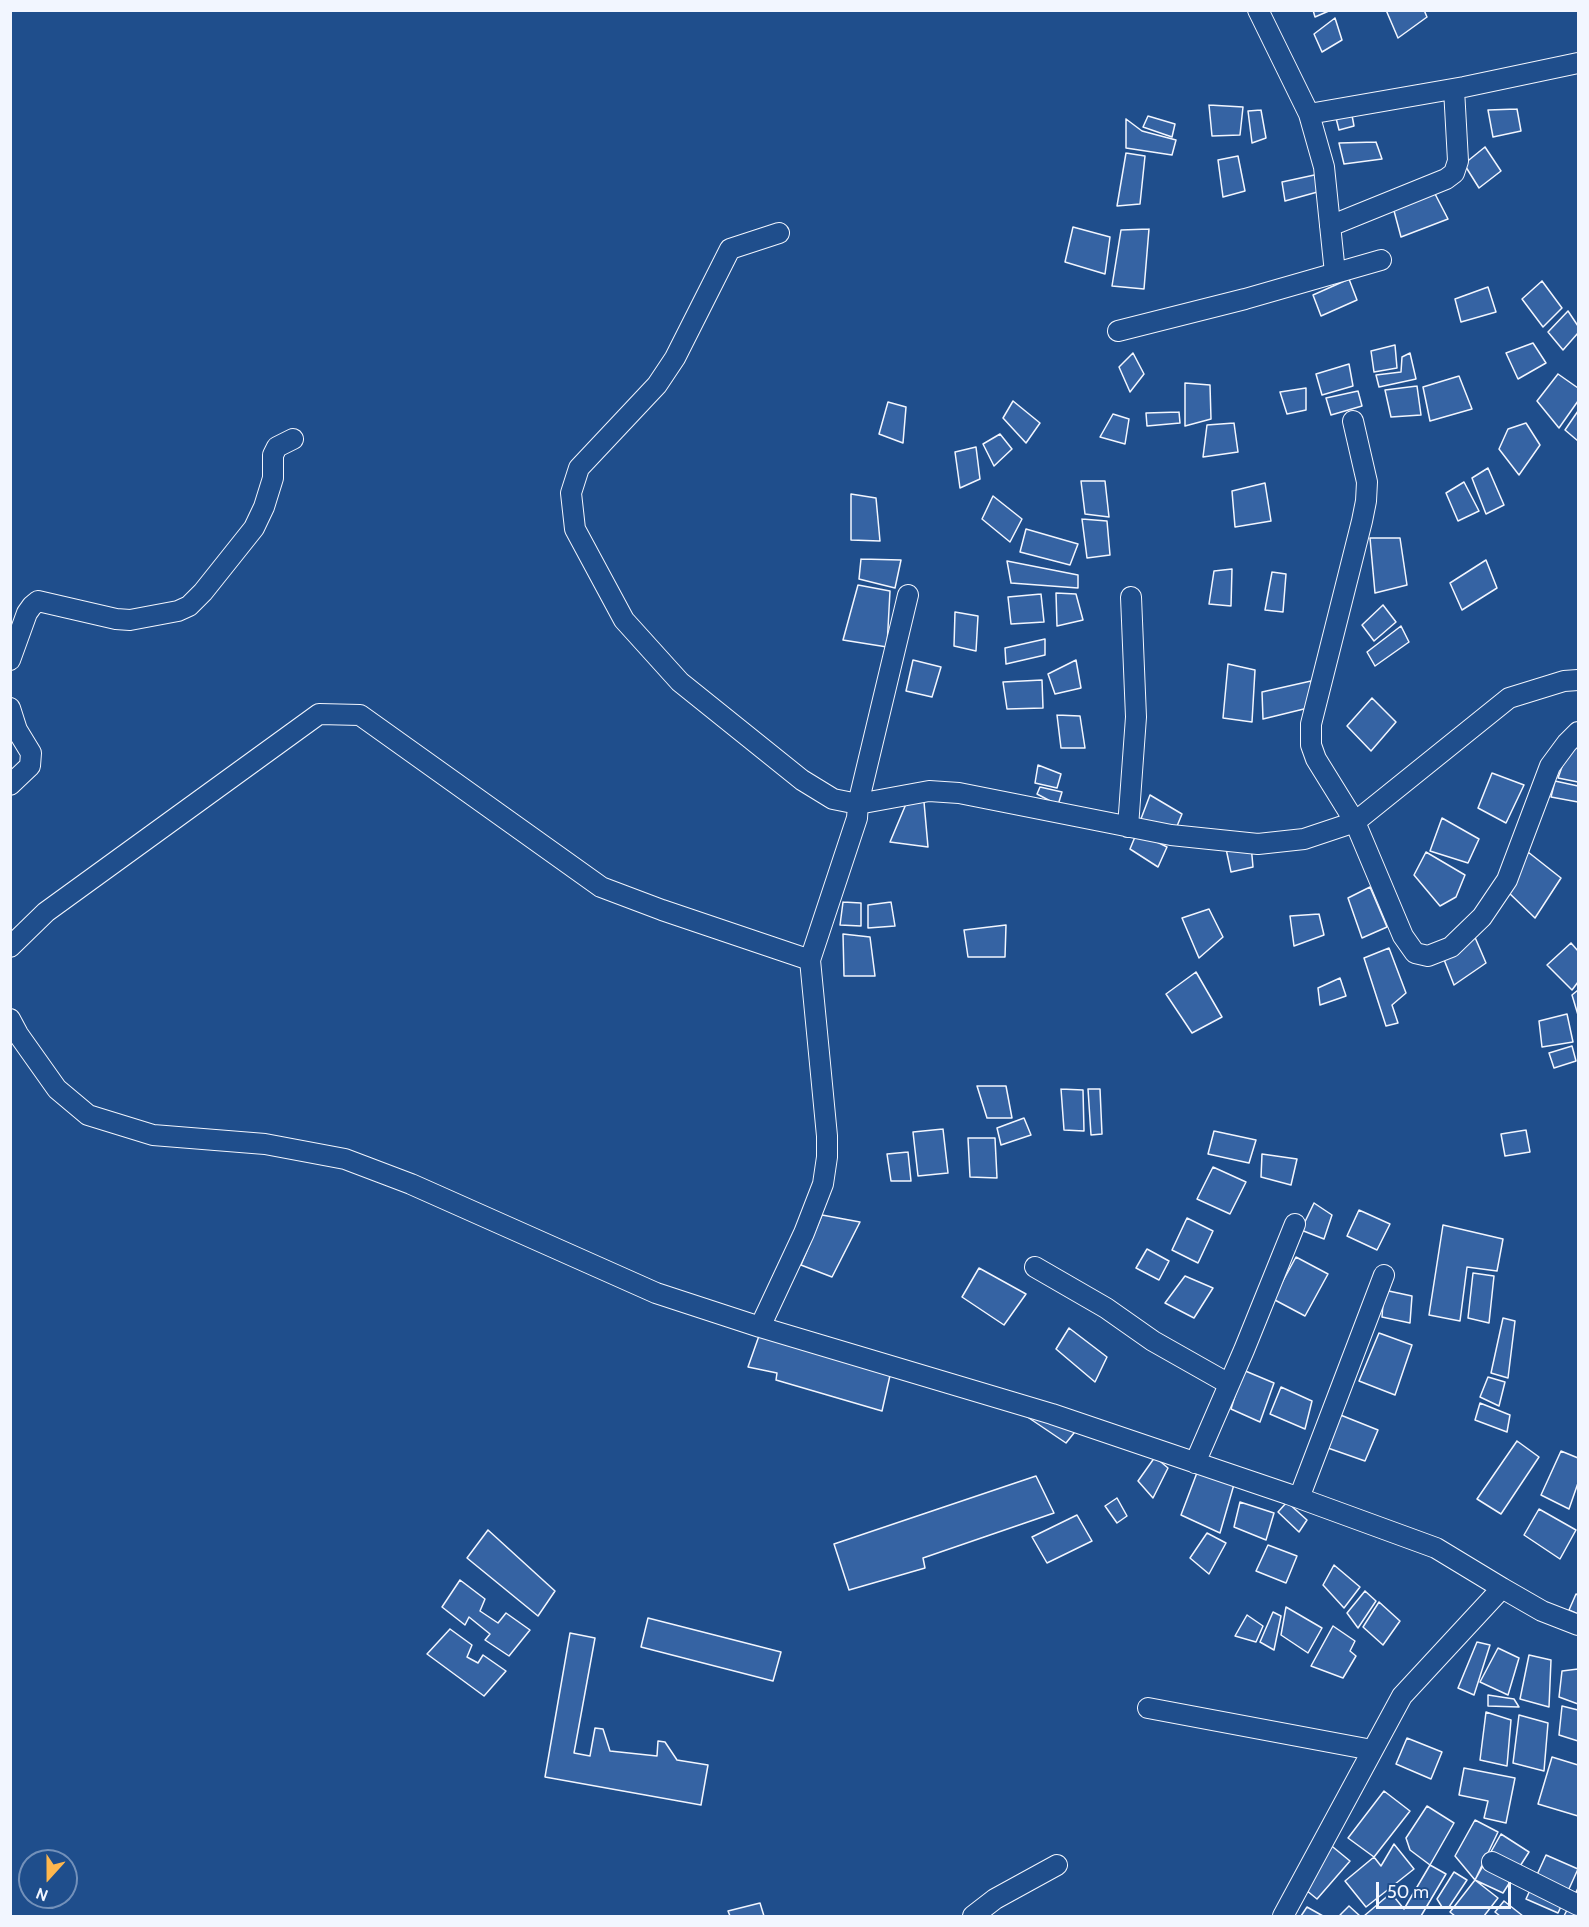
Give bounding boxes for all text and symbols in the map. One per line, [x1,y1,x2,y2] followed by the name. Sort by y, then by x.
[18,1849,78,1909] north arrow
[1379,1870,1514,1908] scale bar
[1387,1881,1429,1903] text: 50 m
[33,1884,51,1905] text: N

